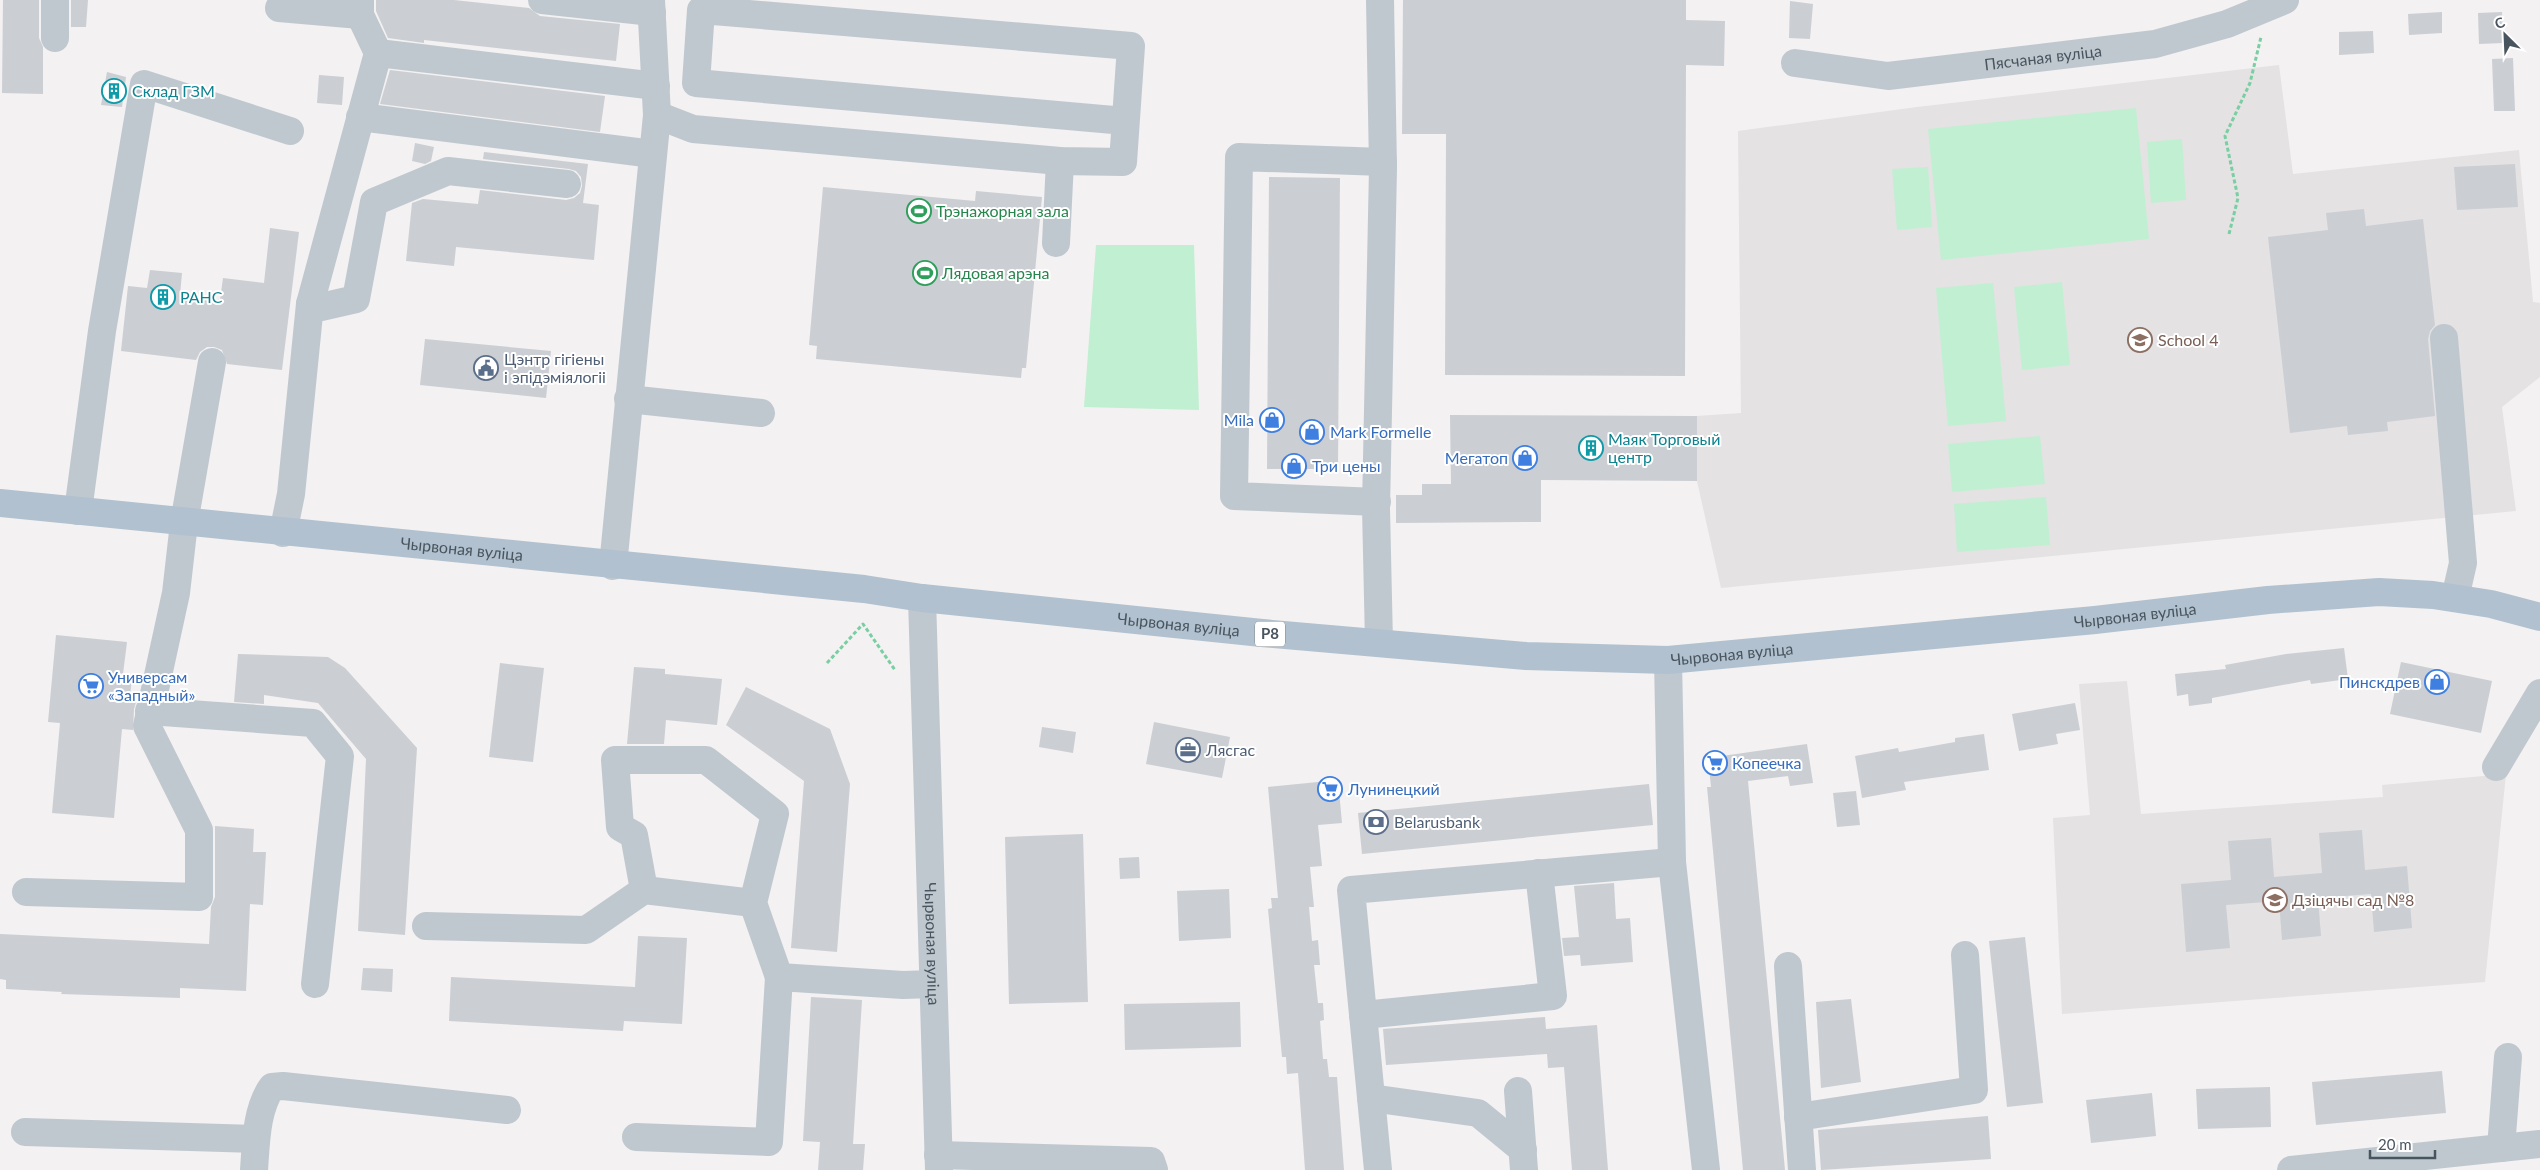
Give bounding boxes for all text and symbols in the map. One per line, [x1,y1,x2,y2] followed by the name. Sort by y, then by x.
[2480,10,2530,60] north arrow
[2492,13,2508,32] text: С
[1983,40,2103,73] street label: Пясчаная вуліца
[101,78,127,104] building icon: Склад ГЗМ
[132,81,215,100] place label: Склад ГЗМ
[906,198,932,224] sports icon: Трэнажорная зала
[936,201,1069,220] place label: Трэнажорная зала
[912,260,938,286] sports icon: Лядовая арэна
[941,263,1049,282] place label: Лядовая арэна
[150,284,176,310] building icon: РАНС
[180,287,223,306] place label: РАНС
[2127,327,2153,353] school or university icon: School 4
[2158,330,2219,349] place label: School 4
[504,349,606,386] place label: Цэнтр гігіены і эпідэміялогіі
[473,355,499,381] public building icon: Цэнтр гігіены і эпідэміялогіі
[1259,407,1285,433] shop icon: Mila
[1224,410,1254,429] place label: Mila
[1299,419,1325,445] shop icon: Mark Formelle
[1330,422,1431,441] place label: Mark Formelle
[1608,429,1720,466] place label: Маяк Торговый центр
[1578,435,1604,461] building icon: Маяк Торговый центр
[1512,445,1538,471] shop icon: Мегатоп
[1445,448,1508,467] place label: Мегатоп
[1281,453,1307,479] shop icon: Три цены
[1312,456,1381,475] place label: Три цены
[400,533,524,564] street label: Чырвоная вуліца
[2073,598,2197,631] street label: Чырвоная вуліца
[1117,608,1241,640] street label: Чырвоная вуліца
[1255,622,1285,646] road number: Р8
[1670,638,1794,669] street label: Чырвоная вуліца
[108,667,196,704] place label: Универсам «Западный»
[2424,669,2450,695] shop icon: Пинскдрев
[2339,672,2420,691] place label: Пинскдрев
[78,673,104,699] supermarket icon: Универсам «Западный»
[1175,737,1201,763] office icon: Лясгас
[1205,740,1255,759] place label: Лясгас
[1702,750,1728,776] supermarket icon: Копеечка
[1732,753,1802,772] place label: Копеечка
[1317,776,1343,802] supermarket icon: Лунинецкий
[1347,779,1440,798] place label: Лунинецкий
[1363,809,1389,835] bank icon: Belarusbank
[1394,812,1481,831] place label: Belarusbank
[921,882,944,1006] street label: Чырвоная вуліца
[2262,887,2288,913] school or university icon: Дзіцячы сад №8
[2292,890,2414,909] place label: Дзіцячы сад №8
[2370,1128,2435,1160] scale bar
[2378,1135,2412,1153] text: 20 m

